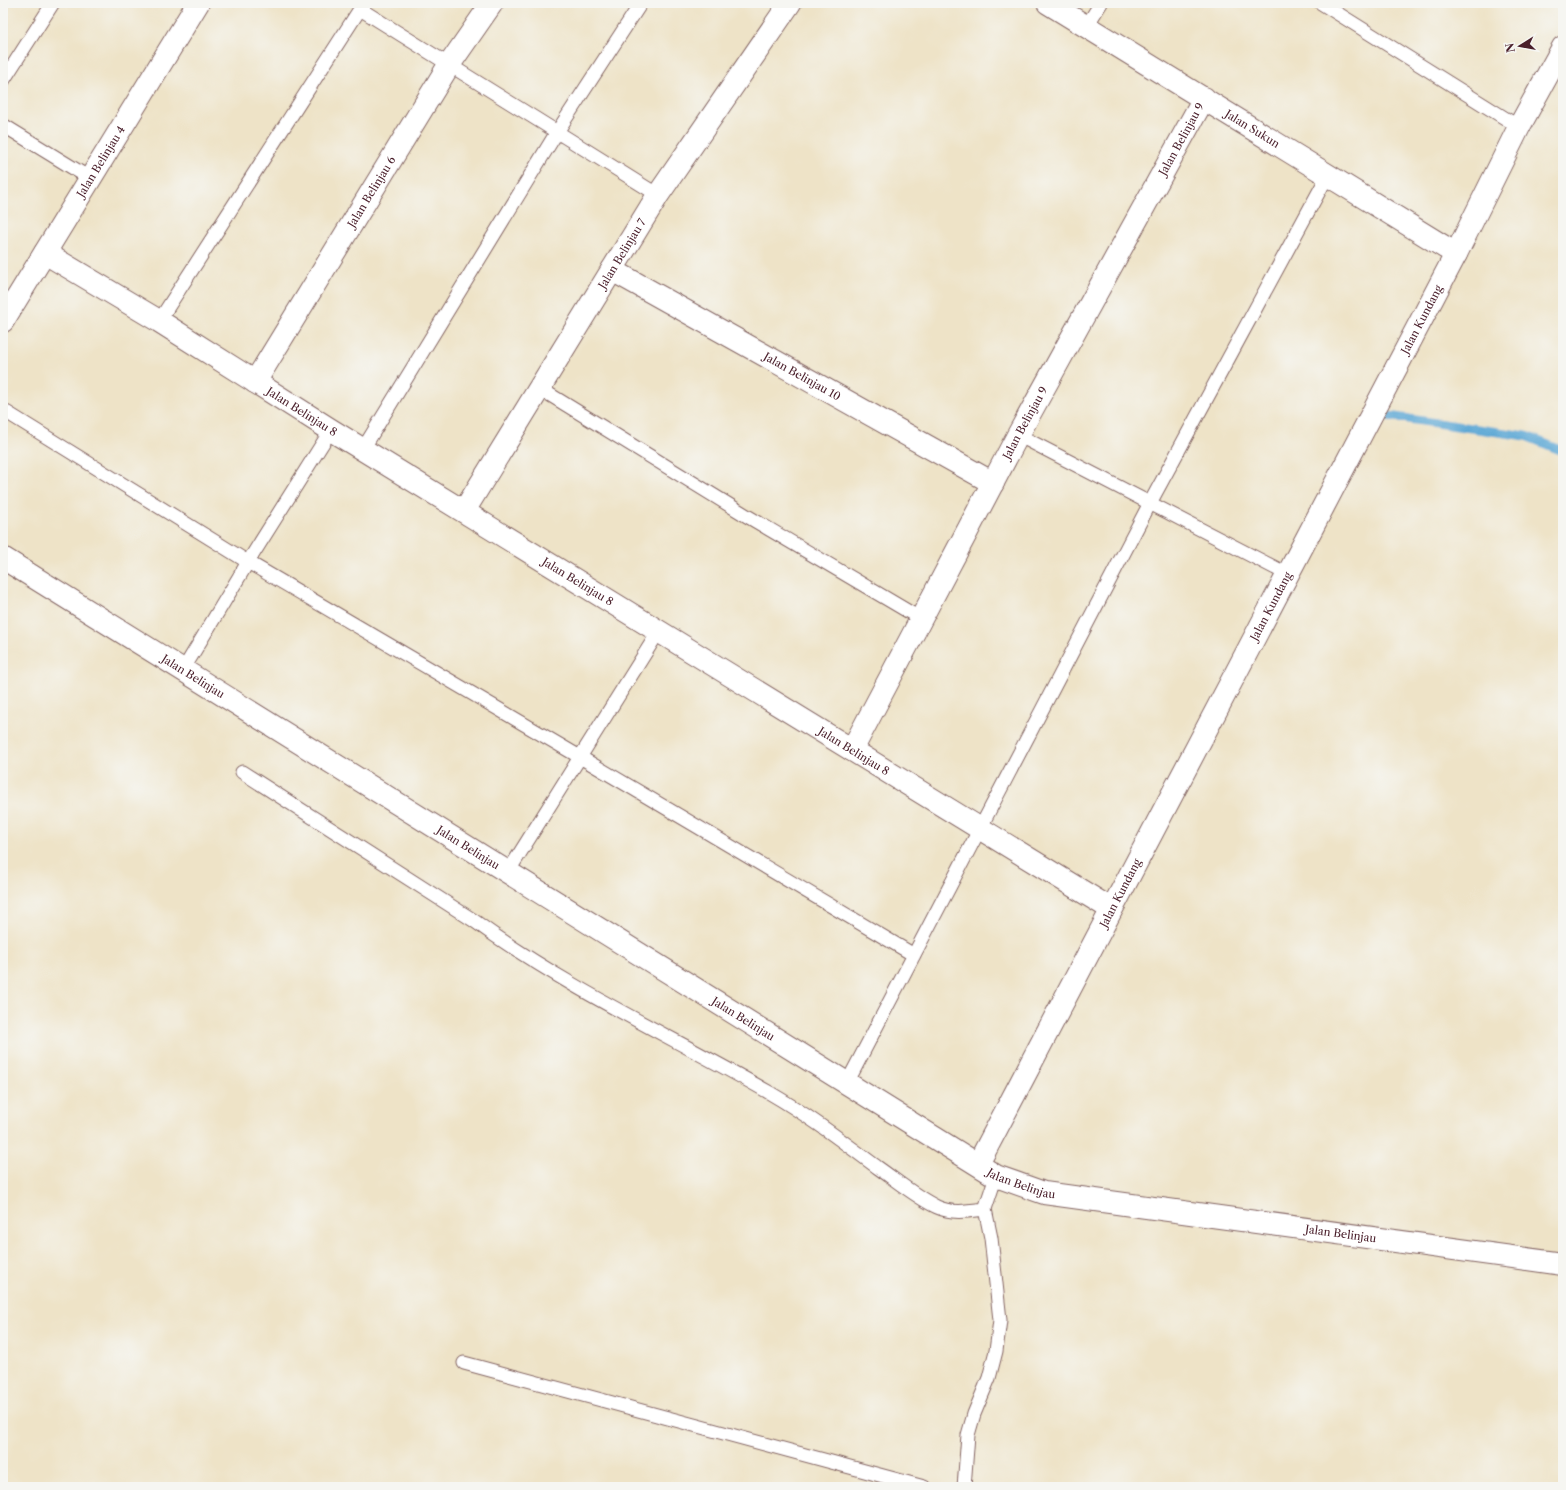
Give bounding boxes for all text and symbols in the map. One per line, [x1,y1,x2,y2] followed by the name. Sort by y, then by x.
[1500,26,1540,66] north arrow
[1502,41,1518,54] text: N
[1155,100,1207,180] street label: Jalan Belinjau 9
[1221,106,1283,151] street label: Jalan Sukun
[73,123,128,201] street label: Jalan Belinjau 4
[343,153,399,232] street label: Jalan Belinjau 6
[594,215,649,293] street label: Jalan Belinjau 7
[1397,282,1446,358] street label: Jalan Kundang
[760,348,843,404] street label: Jalan Belinjau 10
[262,383,340,439] street label: Jalan Belinjau 8
[998,384,1050,464] street label: Jalan Belinjau 9
[538,553,616,609] street label: Jalan Belinjau 8
[1246,569,1295,645] street label: Jalan Kundang
[157,650,227,701] street label: Jalan Belinjau
[814,723,892,778] street label: Jalan Belinjau 8
[432,822,503,873] street label: Jalan Belinjau
[1096,856,1144,932] street label: Jalan Kundang
[708,993,778,1044] street label: Jalan Belinjau
[983,1164,1056,1201] street label: Jalan Belinjau
[1302,1222,1377,1245] street label: Jalan Belinjau

